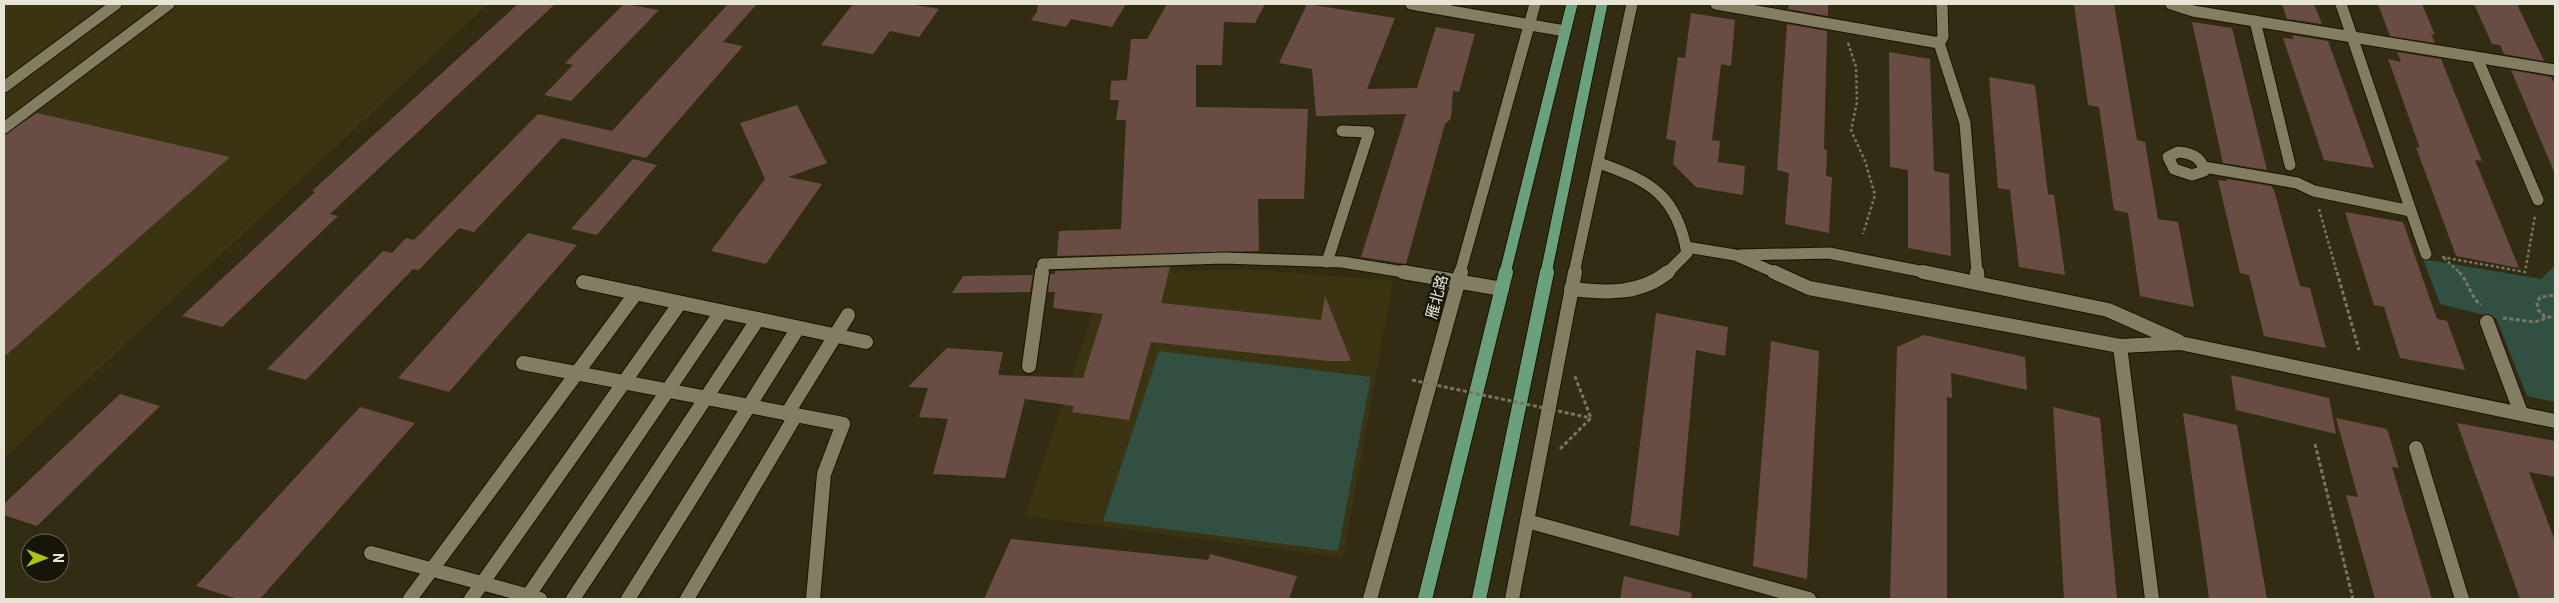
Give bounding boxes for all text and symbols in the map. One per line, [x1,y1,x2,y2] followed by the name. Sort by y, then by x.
[1422,273,1452,321] street label: 雁北路
[20,533,70,583] north arrow
[50,553,66,563] text: N

